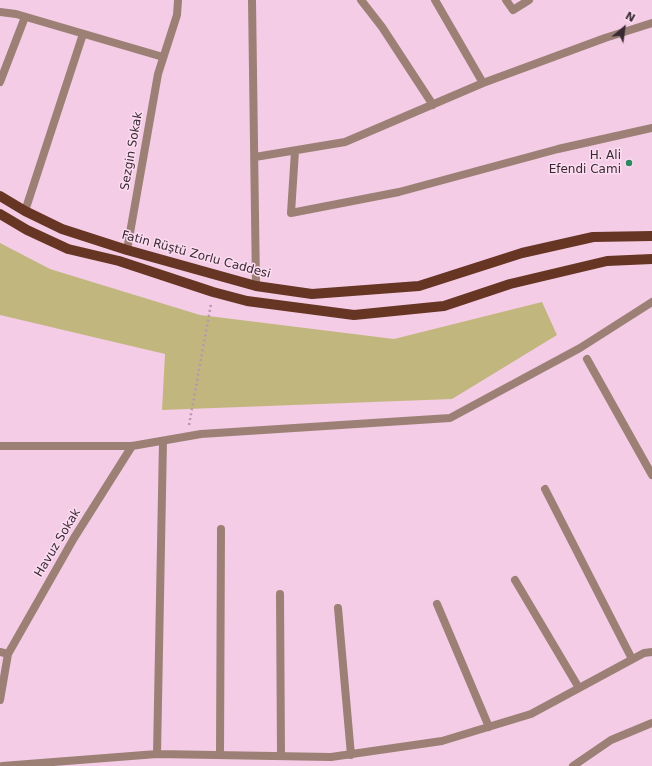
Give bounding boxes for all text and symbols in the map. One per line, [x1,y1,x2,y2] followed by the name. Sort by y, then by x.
[604,8,644,48] north arrow
[623,9,637,25] text: N
[118,111,146,191] street label: Sezgin Sokak
[549,149,621,177] place label: H. Ali Efendi Cami
[624,158,634,168] marker: H. Ali Efendi Cami
[120,228,272,282] street label: Fatin Rüştü Zorlu Caddesi
[32,506,84,580] street label: Havuz Sokak

